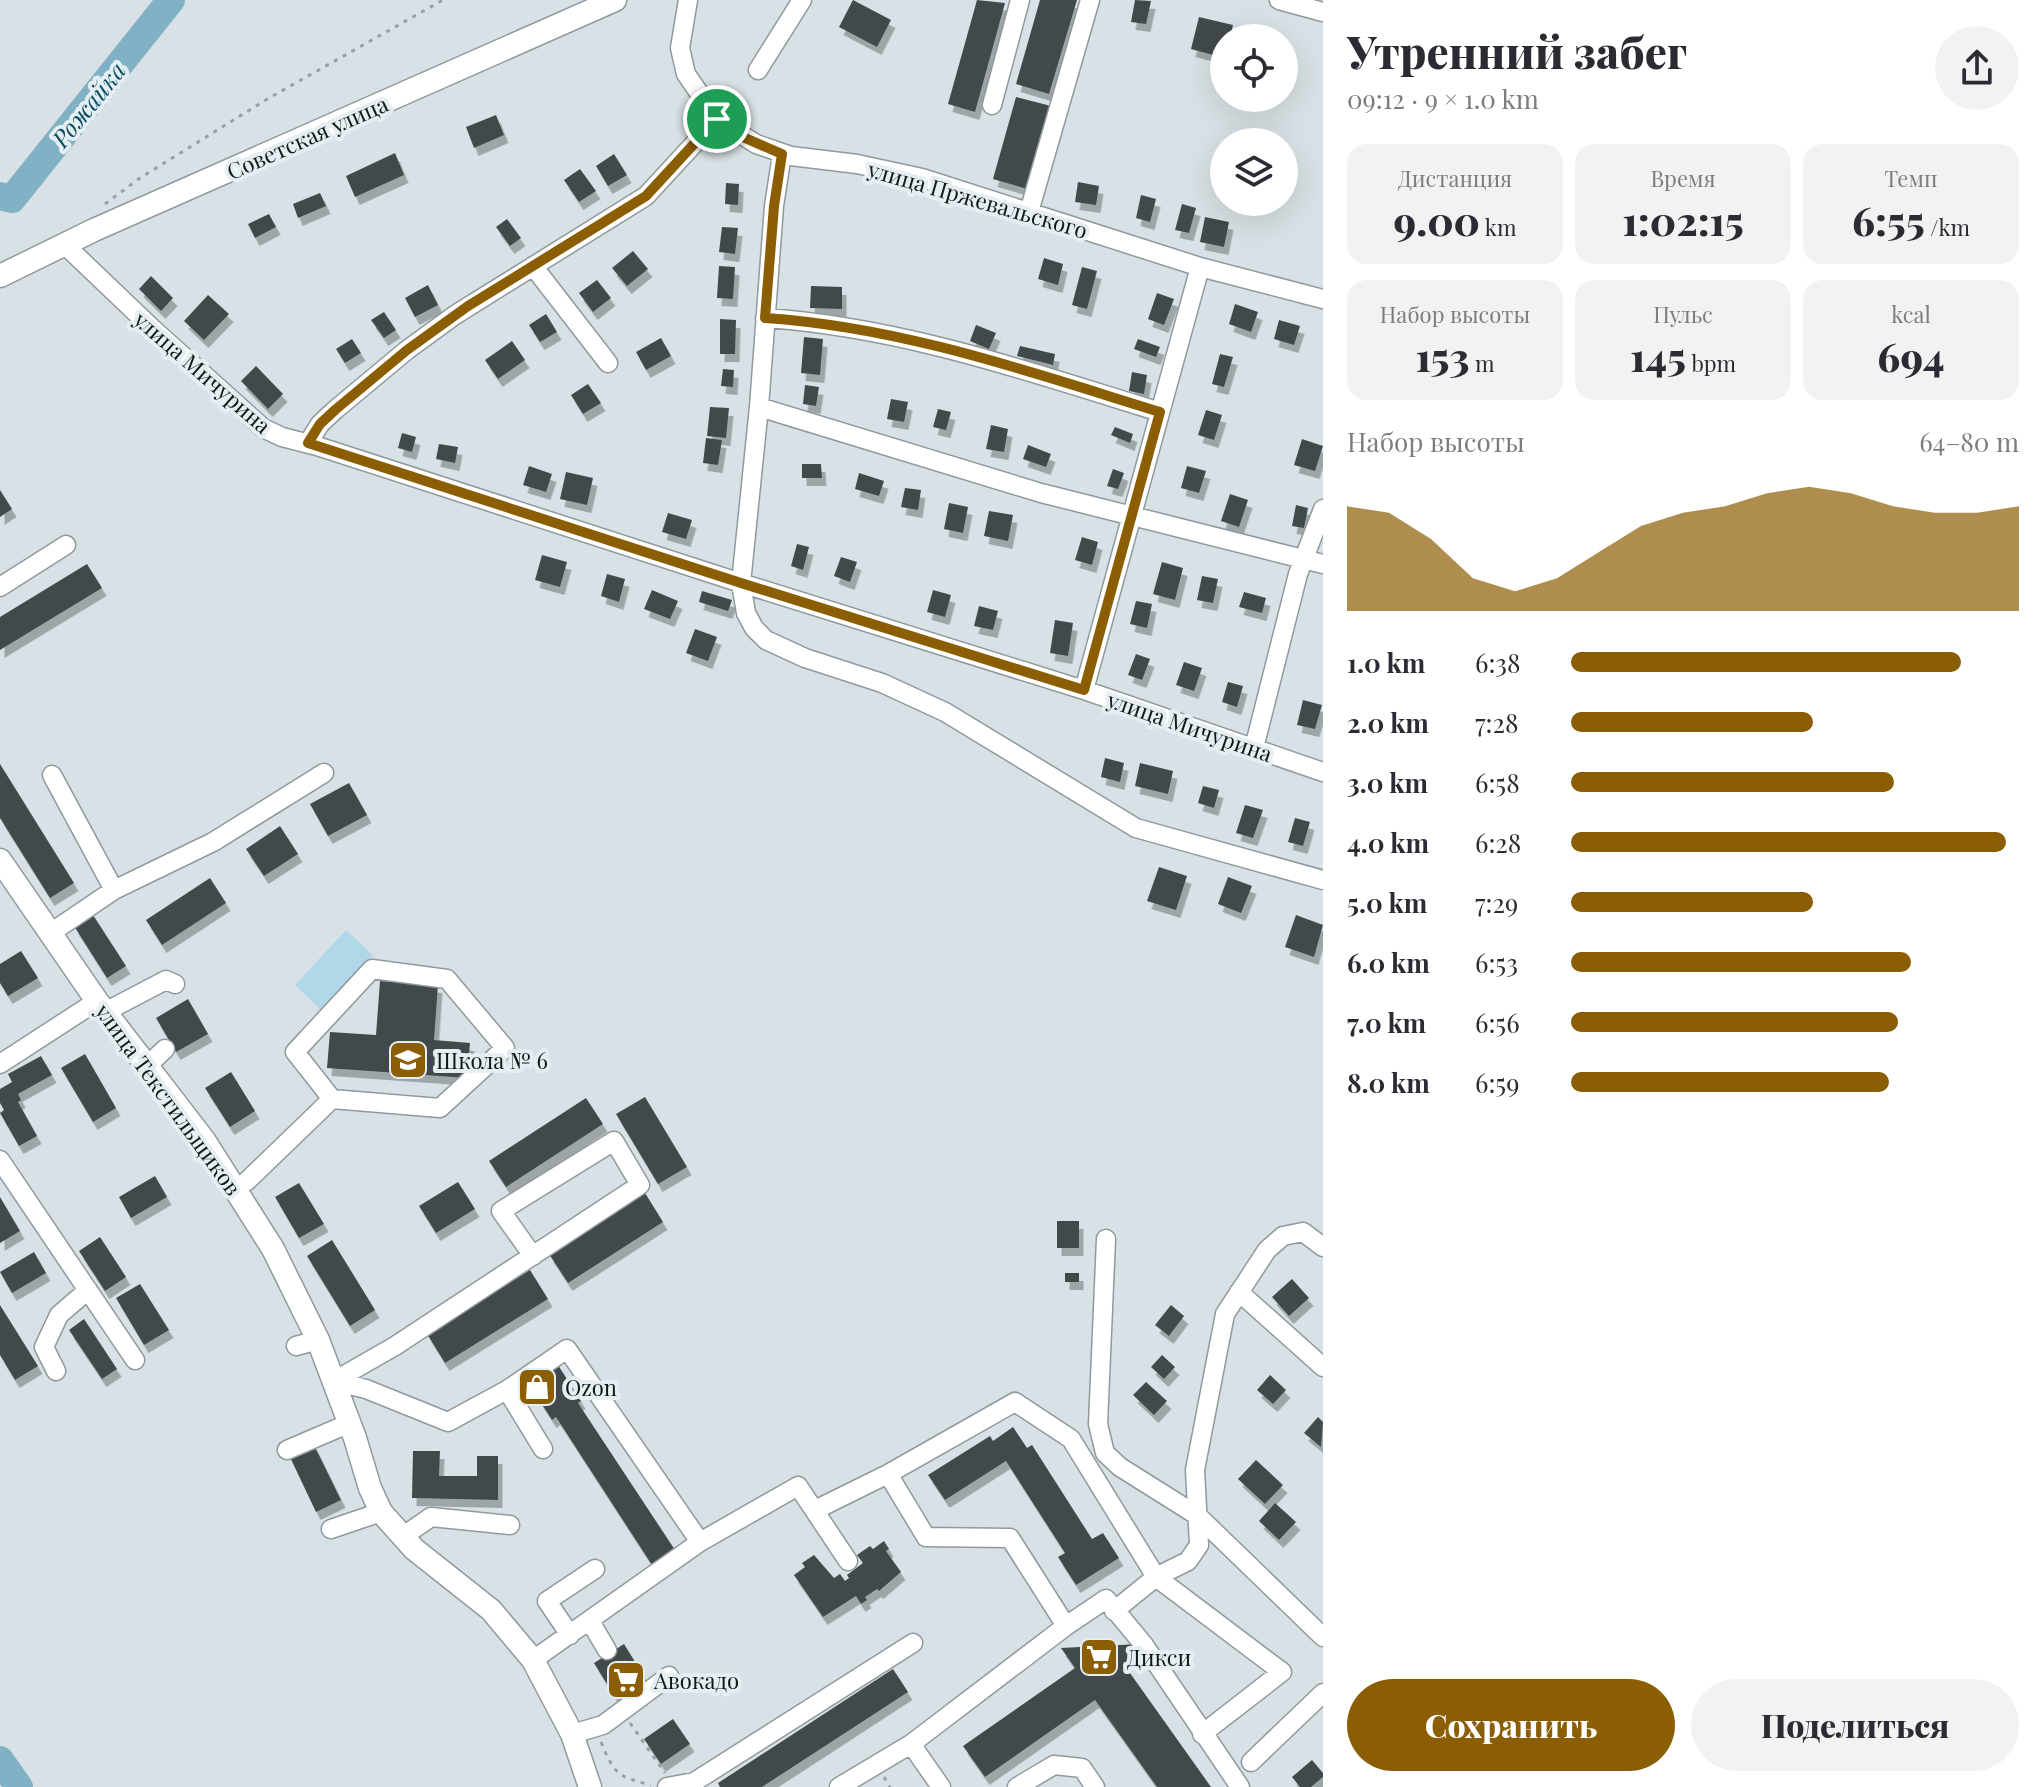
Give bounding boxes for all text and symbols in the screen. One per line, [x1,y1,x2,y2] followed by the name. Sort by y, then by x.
[1347,21,1687,80] text: Утренний забег
[1210,24,1298,216] map controls
[1210,24,1298,112] button: locate
[1935,26,2019,110] button: share
[43,55,132,154] water label: Рожайка
[1347,81,1539,116] text: 09:12 · 9 × 1.0 km
[683,85,751,153] pin
[222,88,392,186] street label: Советская улица
[695,97,739,141] icon: arrive
[1210,128,1298,216] button: layers
[864,153,1091,245] street label: улица Пржевальского
[1398,163,1512,193] text: Дистанция
[1651,163,1715,193] text: Время
[1885,163,1937,193] text: Темп
[1394,193,1480,246] text: 9.00
[1622,193,1744,246] text: 1:02:15
[1852,193,1925,246] text: 6:55
[1480,212,1517,242] text: km
[1925,212,1970,242] text: /km
[1380,299,1530,329] text: Набор высоты
[1653,299,1713,329] text: Пульс
[1891,299,1931,329] text: kcal
[127,304,278,440] street label: улица Мичурина
[1415,329,1470,382] text: 153
[1630,329,1686,382] text: 145
[1877,329,1945,382] text: 694
[1470,348,1495,378] text: m
[1686,348,1736,378] text: bpm
[1347,424,1525,459] text: Набор высоты
[1919,424,2019,459] text: 64–80 m
[1347,645,1425,680] text: 1.0 km
[1475,645,1521,680] text: 6:38
[1103,683,1276,768] street label: улица Мичурина
[1347,705,1429,740] text: 2.0 km
[1475,705,1518,740] text: 7:28
[1347,765,1428,800] text: 3.0 km
[1475,765,1520,800] text: 6:58
[1347,825,1429,860] text: 4.0 km
[1475,825,1521,860] text: 6:28
[1347,885,1427,920] text: 5.0 km
[1475,885,1518,920] text: 7:29
[1347,945,1430,980] text: 6.0 km
[1475,945,1518,980] text: 6:53
[89,996,249,1201] street label: улица Текстильщиков
[1347,1005,1426,1040] text: 7.0 km
[1475,1005,1520,1040] text: 6:56
[387,1039,429,1081] school or university icon: Школа № 6
[436,1045,548,1075] place label: Школа № 6
[1347,1065,1430,1100] text: 8.0 km
[1475,1065,1519,1100] text: 6:59
[516,1366,558,1408] shop icon: Ozon
[565,1372,617,1402] place label: Ozon
[1078,1636,1120,1678] supermarket icon: Дикси
[1127,1642,1192,1672] place label: Дикси
[605,1659,647,1701] supermarket icon: Авокадо
[653,1665,739,1695] place label: Авокадо
[1347,1679,1675,1771] button: Сохранить
[1691,1679,2019,1771] button: Поделиться

